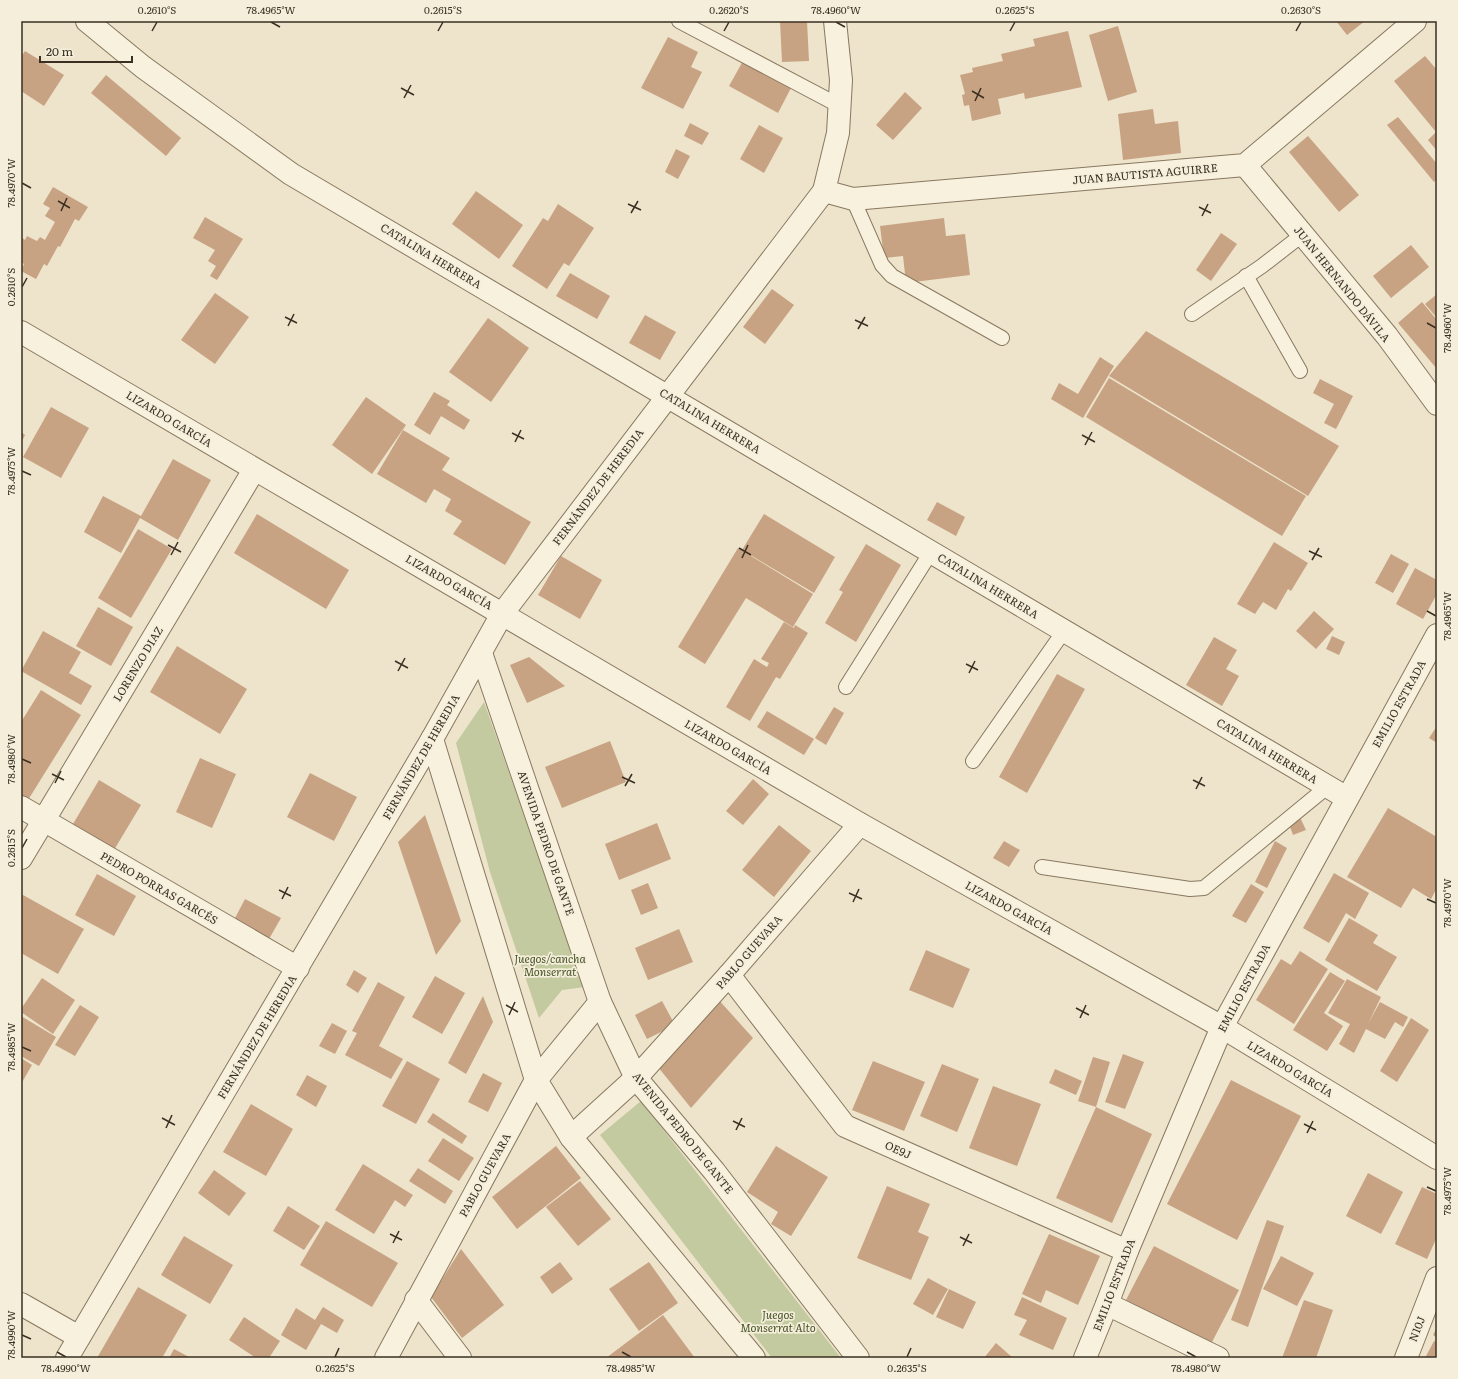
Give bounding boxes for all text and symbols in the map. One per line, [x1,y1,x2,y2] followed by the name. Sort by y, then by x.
[138,2,176,17] text: 0.2610°S
[247,2,296,17] text: 78.4965°W
[424,2,462,17] text: 0.2615°S
[709,2,749,17] text: 0.2620°S
[811,2,861,17] text: 78.4960°W
[996,2,1034,17] text: 0.2625°S
[1281,2,1321,17] text: 0.2630°S
[40,38,132,64] scale bar
[46,42,73,60] text: 20 m
[3,158,18,208] text: 78.4970°W
[1072,159,1218,187] street label: JUAN BAUTISTA AGUIRRE
[378,219,485,292] street label: CATALINA HERRERA
[1291,222,1395,345] street label: JUAN HERNANDO DÁVILA
[3,268,18,306] text: 0.2610°S
[1439,303,1454,353] text: 78.4960°W
[657,384,764,457] street label: CATALINA HERRERA
[123,386,216,450] street label: LIZARDO GARCÍA
[548,425,646,548] street label: FERNÁNDEZ DE HEREDIA
[3,447,18,495] text: 78.4975°W
[935,549,1042,622] street label: CATALINA HERRERA
[403,550,496,613] street label: LIZARDO GARCÍA
[1439,591,1454,640] text: 78.4965°W
[108,623,166,704] street label: LORENZO DIAZ
[1367,657,1429,750] street label: EMILIO ESTRADA
[378,691,463,822] street label: FERNÁNDEZ DE HEREDIA
[1214,714,1321,787] street label: CATALINA HERRERA
[682,715,775,778] street label: LIZARDO GARCÍA
[3,734,18,784] text: 78.4980°W
[515,768,579,917] street label: AVENIDA PEDRO DE GANTE
[3,829,18,867] text: 0.2615°S
[98,847,221,927] street label: PEDRO PORRAS GARCÉS
[963,876,1056,938] street label: LIZARDO GARCÍA
[1439,878,1454,928] text: 78.4970°W
[711,911,785,992] street label: PABLO GUEVARA
[1213,940,1273,1035] street label: EMILIO ESTRADA
[514,950,587,979] park label: Juegos/cancha Monserrat
[213,971,300,1102] street label: FERNÁNDEZ DE HEREDIA
[3,1022,18,1072] text: 78.4985°W
[1244,1036,1337,1100] street label: LIZARDO GARCÍA
[630,1068,738,1197] street label: AVENIDA PEDRO DE GANTE
[454,1130,514,1219] street label: PABLO GUEVARA
[883,1136,914,1162] street label: OE9J
[1439,1167,1454,1215] text: 78.4975°W
[1088,1236,1138,1333] street label: EMILIO ESTRADA
[740,1306,816,1335] park label: Juegos Monserrat Alto
[3,1310,18,1360] text: 78.4990°W
[1404,1314,1428,1344] street label: N10J
[41,1360,91,1375] text: 78.4990°W
[316,1360,354,1375] text: 0.2625°S
[606,1360,656,1375] text: 78.4985°W
[887,1360,927,1375] text: 0.2635°S
[1171,1360,1221,1375] text: 78.4980°W

